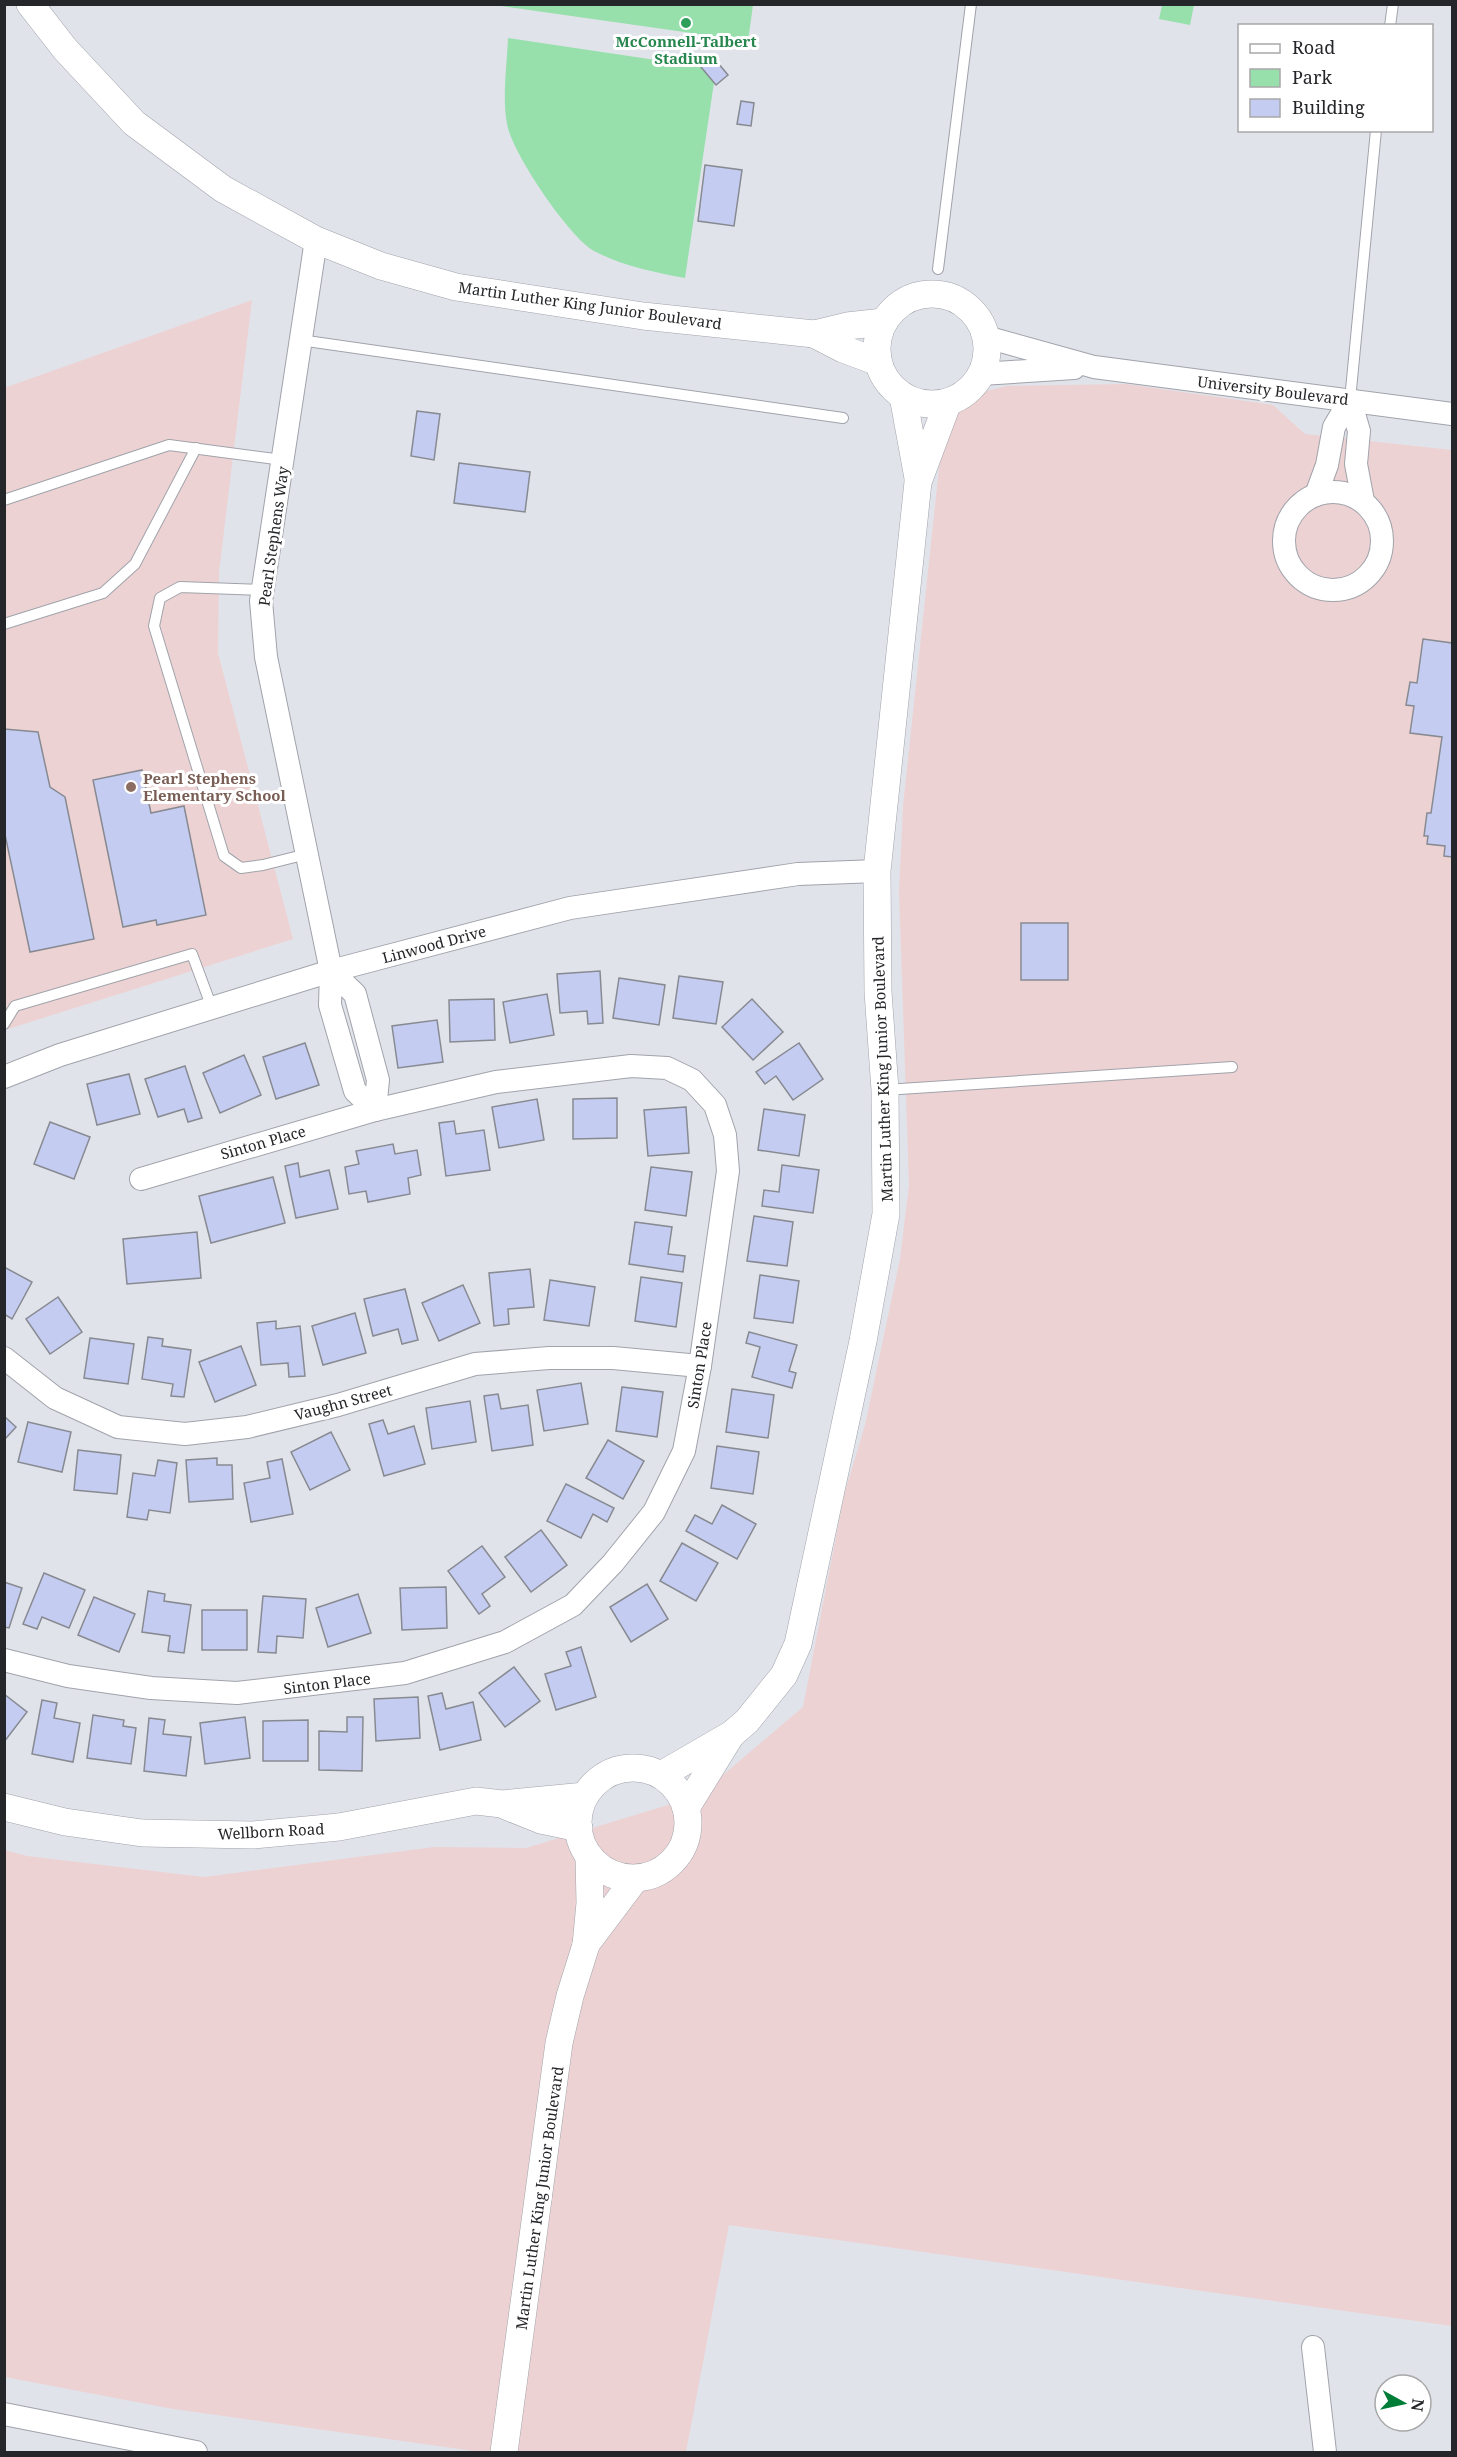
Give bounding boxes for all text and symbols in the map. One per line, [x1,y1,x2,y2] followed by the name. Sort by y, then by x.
[679,16,693,30] marker: McConnell-Talbert Stadium
[1238,24,1433,132] legend
[615,31,757,68] place label: McConnell-Talbert Stadium
[1292,35,1335,59] text: Road
[1292,65,1332,89] text: Park
[1292,95,1365,119] text: Building
[457,277,723,333] street label: Martin Luther King Junior Boulevard
[1196,371,1350,409] street label: University Boulevard
[253,464,293,607] street label: Pearl Stephens Way
[143,768,287,805] place label: Pearl Stephens Elementary School
[124,780,138,794] marker: Pearl Stephens Elementary School
[380,921,488,967] street label: Linwood Drive
[867,936,897,1202] street label: Martin Luther King Junior Boulevard
[218,1120,308,1164] street label: Sinton Place
[682,1320,716,1410] street label: Sinton Place
[292,1379,394,1425] street label: Vaughn Street
[282,1668,372,1698] street label: Sinton Place
[217,1818,325,1844] street label: Wellborn Road
[511,2065,567,2331] street label: Martin Luther King Junior Boulevard
[1373,2373,1433,2433] north arrow
[1406,2397,1430,2413] text: N

